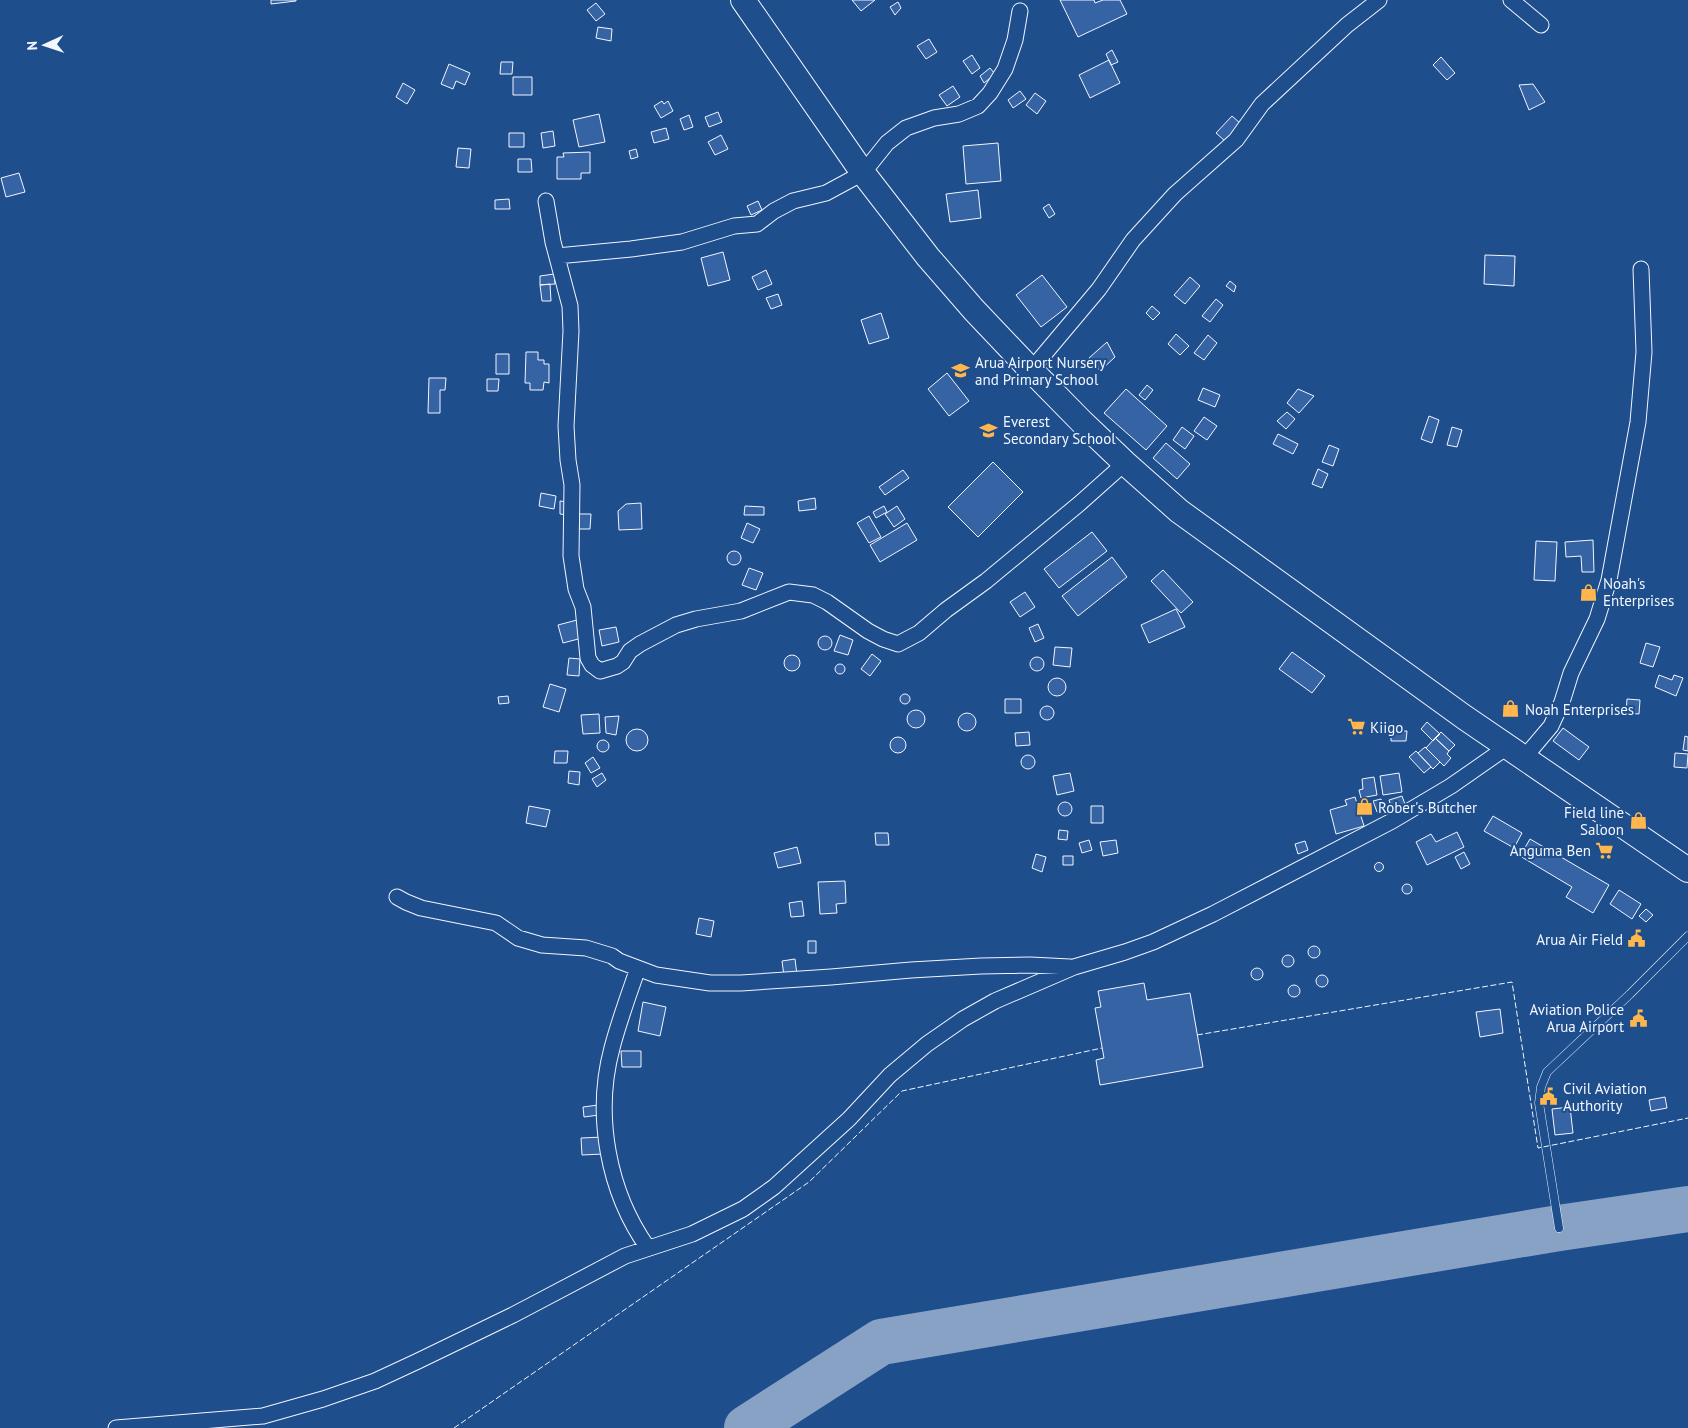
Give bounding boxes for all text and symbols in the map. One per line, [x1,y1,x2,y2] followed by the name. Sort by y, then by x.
[20,20,70,70] north arrow
[23,41,41,51] text: N
[975,353,1106,389] place label: Arua Airport Nursery and Primary School
[951,361,971,381] school or university icon: Arua Airport Nursery and Primary School
[1003,412,1116,448] place label: Everest Secondary School
[979,420,999,440] school or university icon: Everest Secondary School
[1603,574,1674,610] place label: Noah's Enterprises
[1579,582,1599,602] shop icon: Noah's Enterprises
[1501,699,1521,719] shop icon: Noah Enterprises
[1525,700,1634,719] place label: Noah Enterprises
[1346,717,1366,737] supermarket icon: Kiigo
[1370,718,1403,737] place label: Kiigo
[1354,797,1374,817] shop icon: Rober's Butcher
[1378,798,1477,817] place label: Rober's Butcher
[1564,803,1624,839] place label: Field line Saloon
[1628,811,1648,831] shop icon: Field line Saloon
[1595,840,1615,860] supermarket icon: Anguma Ben
[1510,841,1591,860] place label: Anguma Ben
[1627,929,1647,949] public building icon: Arua Air Field
[1536,930,1623,949] place label: Arua Air Field
[1529,1000,1624,1036] place label: Aviation Police Arua Airport
[1628,1008,1648,1028] public building icon: Aviation Police Arua Airport
[1563,1079,1647,1115] place label: Civil Aviation Authority
[1539,1087,1559,1107] public building icon: Civil Aviation Authority

